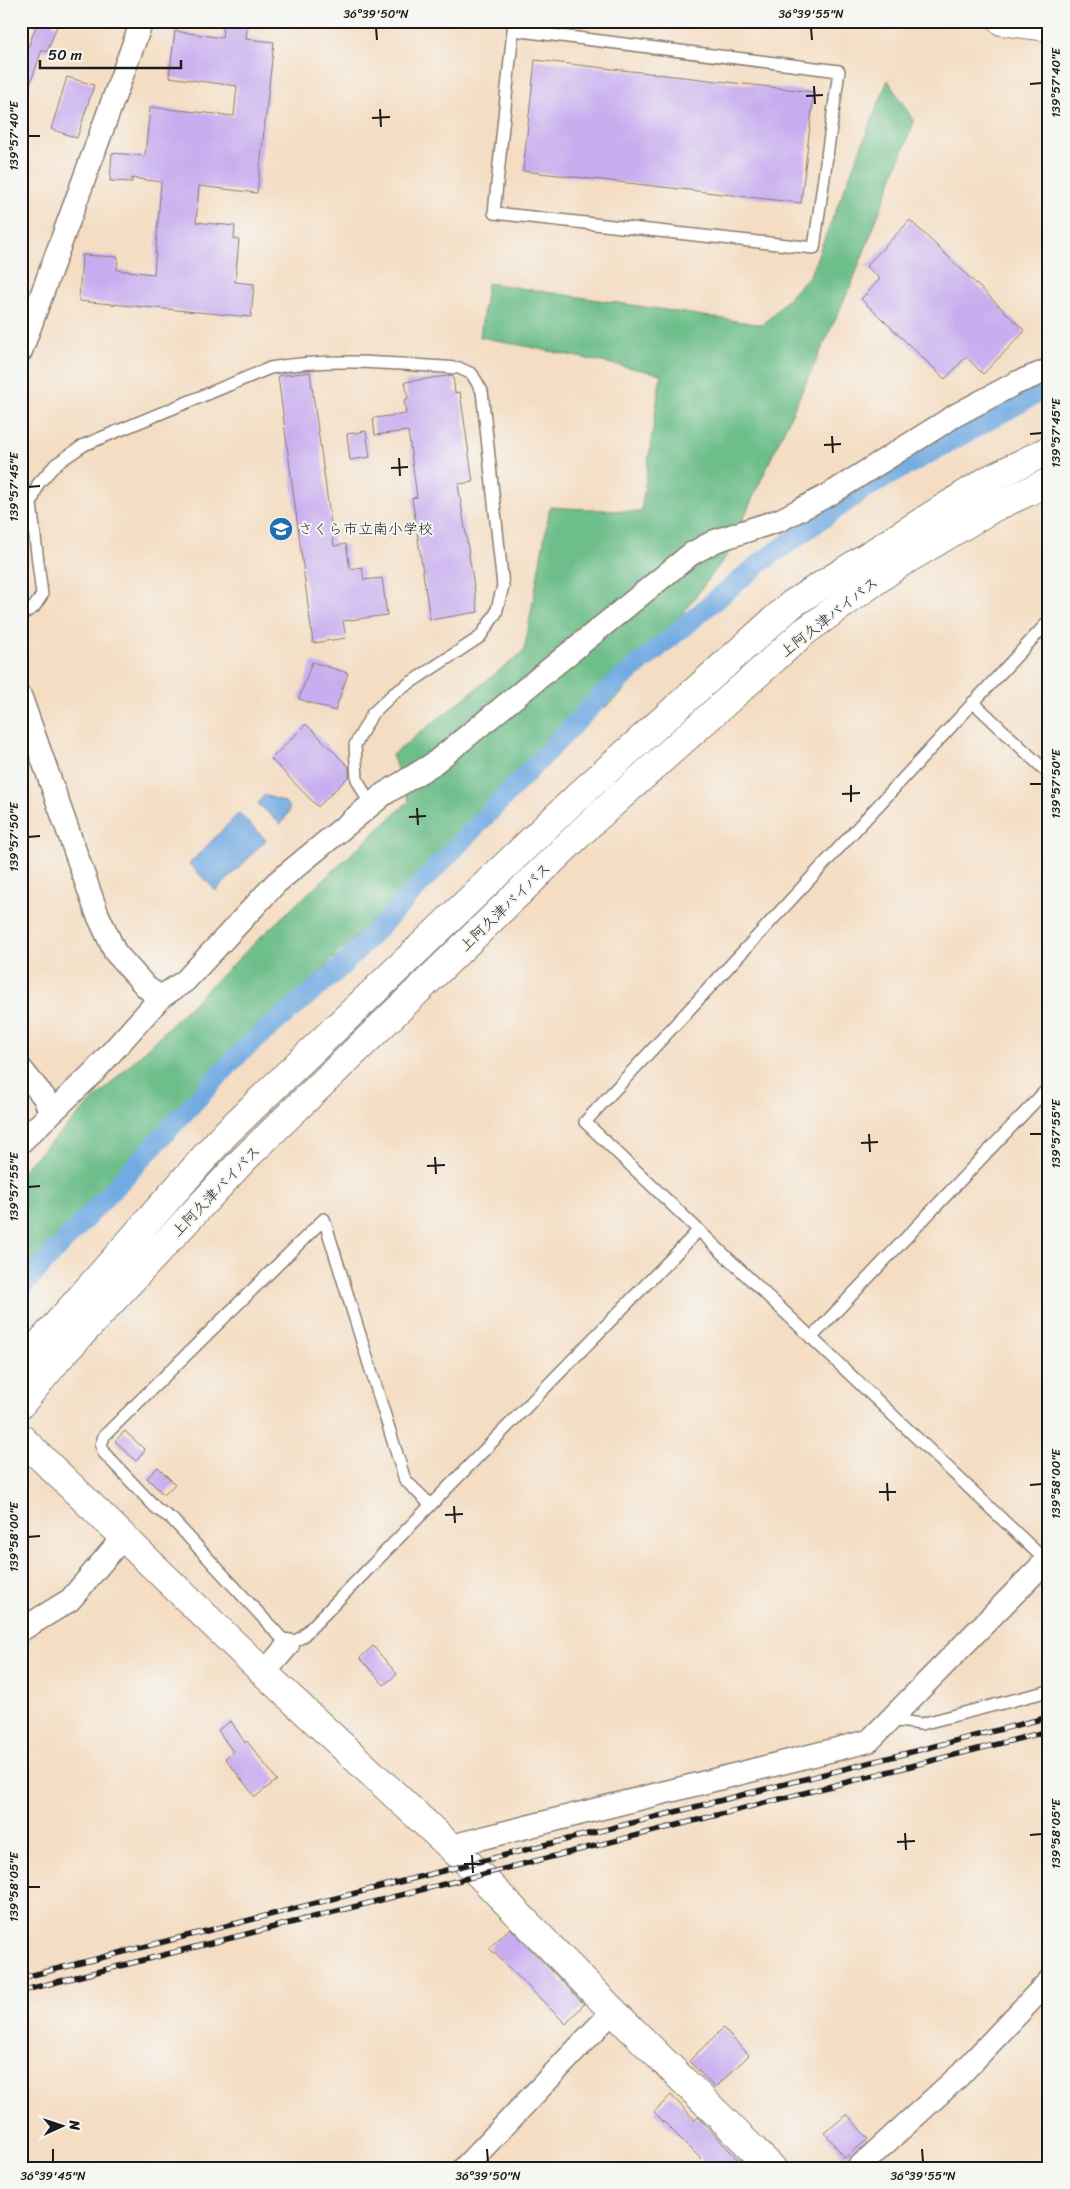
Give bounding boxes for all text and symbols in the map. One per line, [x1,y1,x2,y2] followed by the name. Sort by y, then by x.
[343,3,409,25] text: 36°39'50"N
[779,3,844,25] text: 36°39'55"N
[40,38,181,70] scale bar
[48,42,83,68] text: 50 m
[1045,47,1067,118] text: 139°57'40"E
[3,100,25,171] text: 139°57'40"E
[1045,397,1067,468] text: 139°57'45"E
[3,451,25,522] text: 139°57'45"E
[268,516,294,542] school or university icon: さくら市立南小学校
[298,516,433,542] place label: さくら市立南小学校
[774,570,884,664] street label: 上阿久津バイパス
[1045,748,1067,819] text: 139°57'50"E
[3,801,25,872] text: 139°57'50"E
[453,856,557,958] street label: 上阿久津バイパス
[1045,1098,1067,1169] text: 139°57'55"E
[165,1139,267,1243] street label: 上阿久津バイパス
[3,1151,25,1222] text: 139°57'55"E
[1045,1448,1067,1519] text: 139°58'00"E
[3,1501,25,1572] text: 139°58'00"E
[1045,1798,1067,1869] text: 139°58'05"E
[3,1851,25,1922] text: 139°58'05"E
[38,2102,88,2152] north arrow
[62,2119,87,2131] text: N
[20,2165,86,2187] text: 36°39'45"N
[455,2165,521,2187] text: 36°39'50"N
[891,2165,956,2187] text: 36°39'55"N

